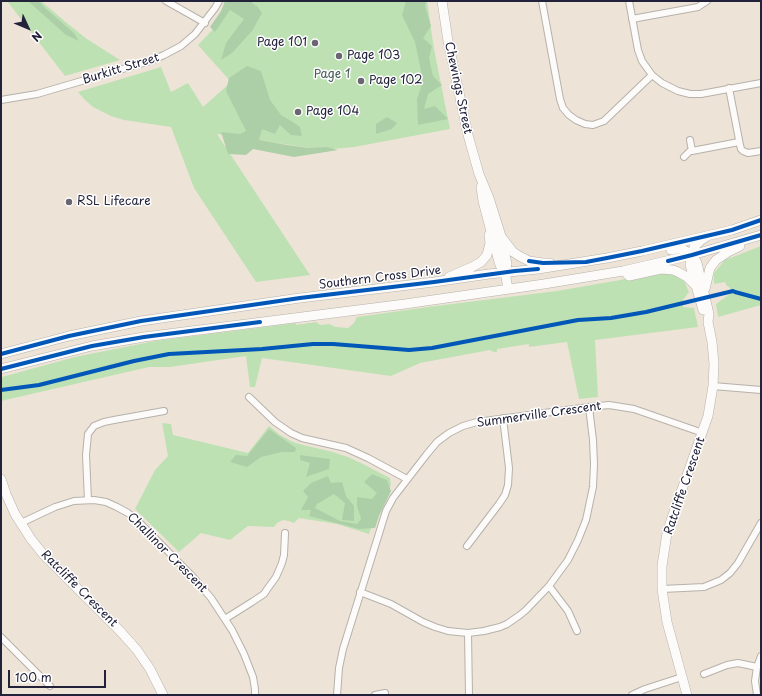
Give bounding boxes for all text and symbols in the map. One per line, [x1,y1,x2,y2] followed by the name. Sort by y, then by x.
[8,8,48,48] north arrow
[28,28,46,46] text: N
[257,36,307,50] place label: Page 101
[310,38,320,48] marker: Page 101
[441,41,475,135] street label: Chewings Street
[347,49,400,63] place label: Page 103
[81,50,161,88] street label: Burkitt Street
[334,51,344,61] marker: Page 103
[314,68,350,82] park label: Page 1
[369,74,423,88] place label: Page 102
[356,76,366,86] marker: Page 102
[306,105,359,119] place label: Page 104
[293,107,303,117] marker: Page 104
[77,195,150,209] place label: RSL Lifecare
[64,197,74,207] marker: RSL Lifecare
[318,263,442,293] street label: Southern Cross Drive
[476,399,602,431] street label: Summerville Crescent
[662,435,708,537] street label: Ratcliffe Crescent
[124,510,210,596] street label: Challinor Crescent
[38,548,120,630] street label: Ratcliffe Crescent
[10,662,108,688] scale bar
[15,668,52,686] text: 100 m

